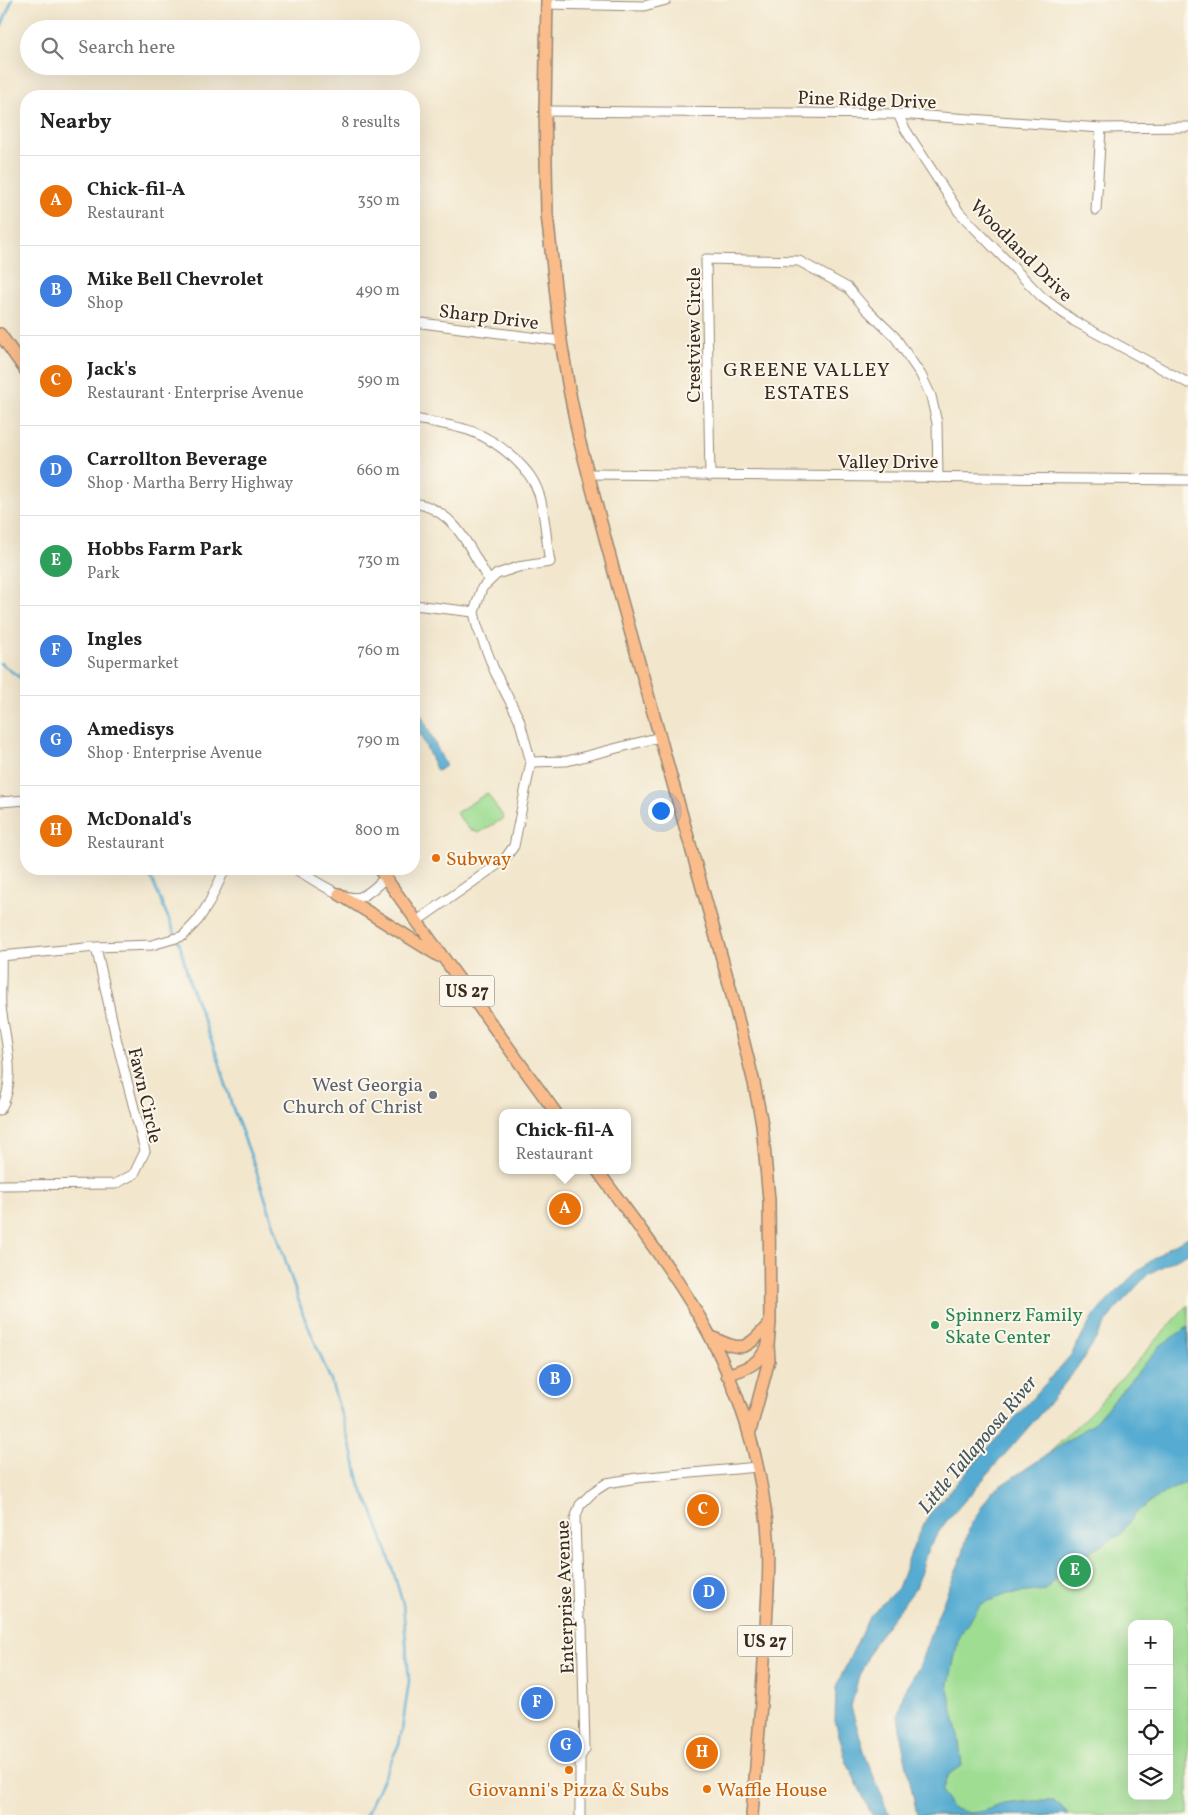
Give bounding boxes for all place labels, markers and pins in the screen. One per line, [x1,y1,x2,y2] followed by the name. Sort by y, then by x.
[446,847,511,873] place label: Subway
[430,852,442,864] marker: Subway
[283,1073,423,1121] place label: West Georgia Church of Christ
[427,1089,439,1101] marker: West Georgia Church of Christ
[549,1190,581,1228] pin: A
[945,1303,1083,1351] place label: Spinnerz Family Skate Center
[929,1319,941,1331] marker: Spinnerz Family Skate Center
[539,1361,571,1399] pin: B
[687,1491,719,1529] pin: C
[1059,1552,1091,1590] pin: E
[693,1574,725,1612] pin: D
[521,1684,553,1722] pin: F
[550,1727,582,1765] pin: G
[686,1734,718,1772] pin: H
[563,1764,575,1776] marker: Giovanni's Pizza & Subs
[469,1778,669,1804] place label: Giovanni's Pizza & Subs
[717,1778,827,1804] place label: Waffle House
[701,1783,713,1795] marker: Waffle House

